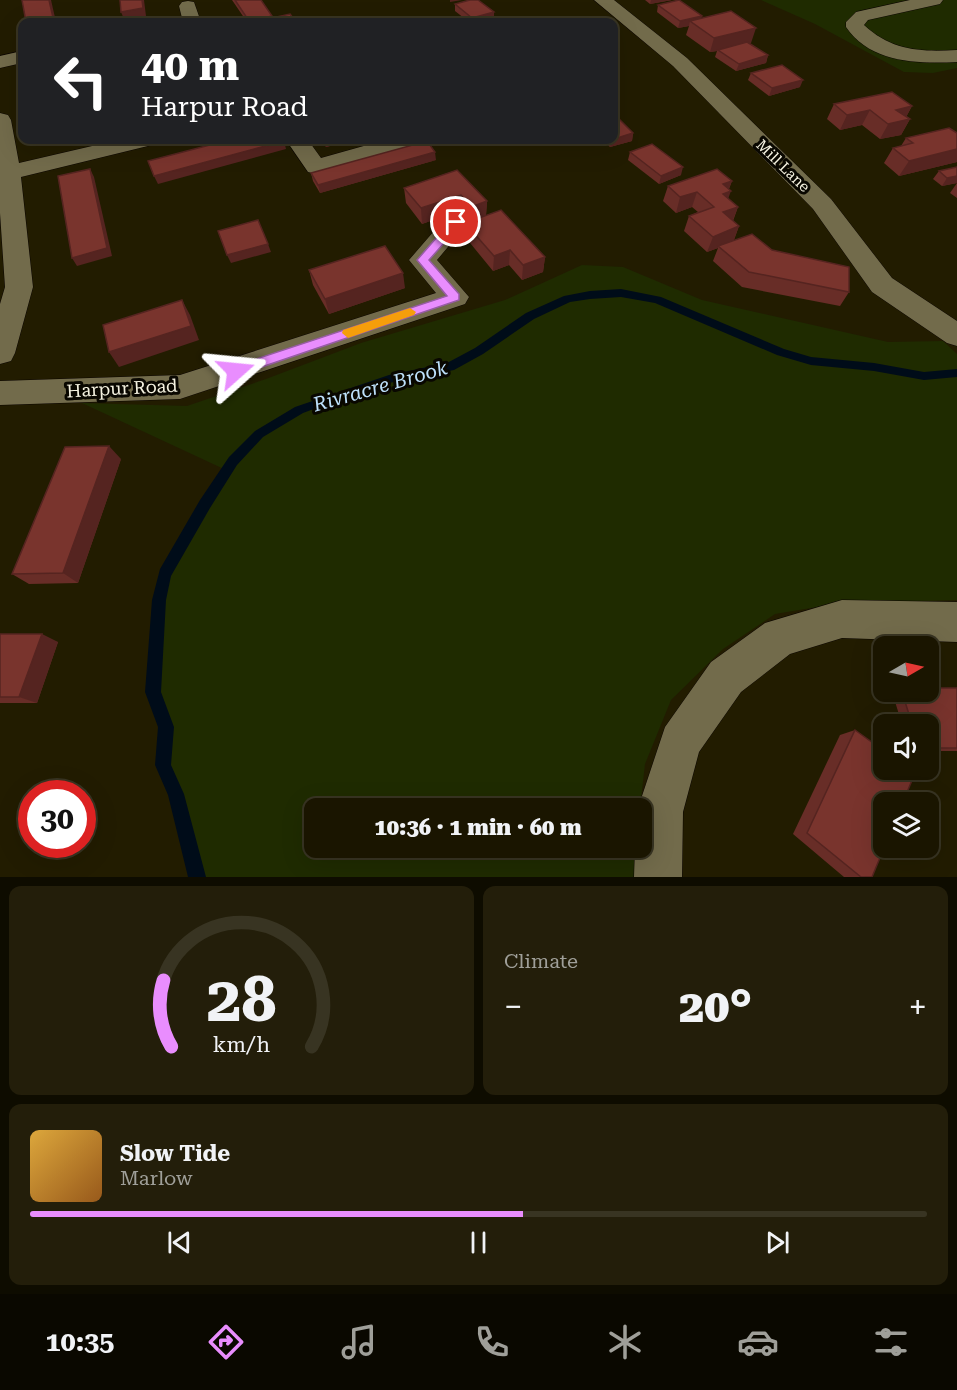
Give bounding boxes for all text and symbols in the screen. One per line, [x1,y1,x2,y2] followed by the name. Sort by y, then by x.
[141,41,239,90] text: 40 m
[42,42,120,120] icon: left
[141,91,308,123] text: Harpur Road
[752,136,814,196] street label: Mill Lane
[430,196,481,247] pin
[439,205,472,238] icon: arrive
[204,339,268,403] position arrow
[309,355,450,417] water label: Rivracre Brook
[66,375,179,401] street label: Harpur Road
[873,636,939,702] north arrow
[873,636,939,858] map controls
[873,714,939,780] button: sound
[18,780,96,858] speed limit sign: 30
[873,792,939,858] button: layers
[374,815,582,840] text: 10:36 · 1 min · 60 m
[504,949,578,973] text: Climate
[207,963,276,1036] text: 28
[679,980,752,1033] text: 20°
[504,987,522,1026] text: −
[909,987,927,1026] text: +
[213,1033,270,1058] text: km/h
[120,1141,230,1166] text: Slow Tide
[120,1166,193,1190] text: Marlow
[163,1226,196,1259] icon: previous
[462,1226,495,1259] icon: pause
[761,1226,794,1259] icon: next
[205,1321,247,1363] icon: directions
[338,1321,380,1363] icon: music
[471,1321,513,1363] icon: phone
[604,1321,646,1363] icon: climate
[737,1321,779,1363] icon: car
[870,1321,912,1363] icon: filters
[45,1326,114,1358] text: 10:35

